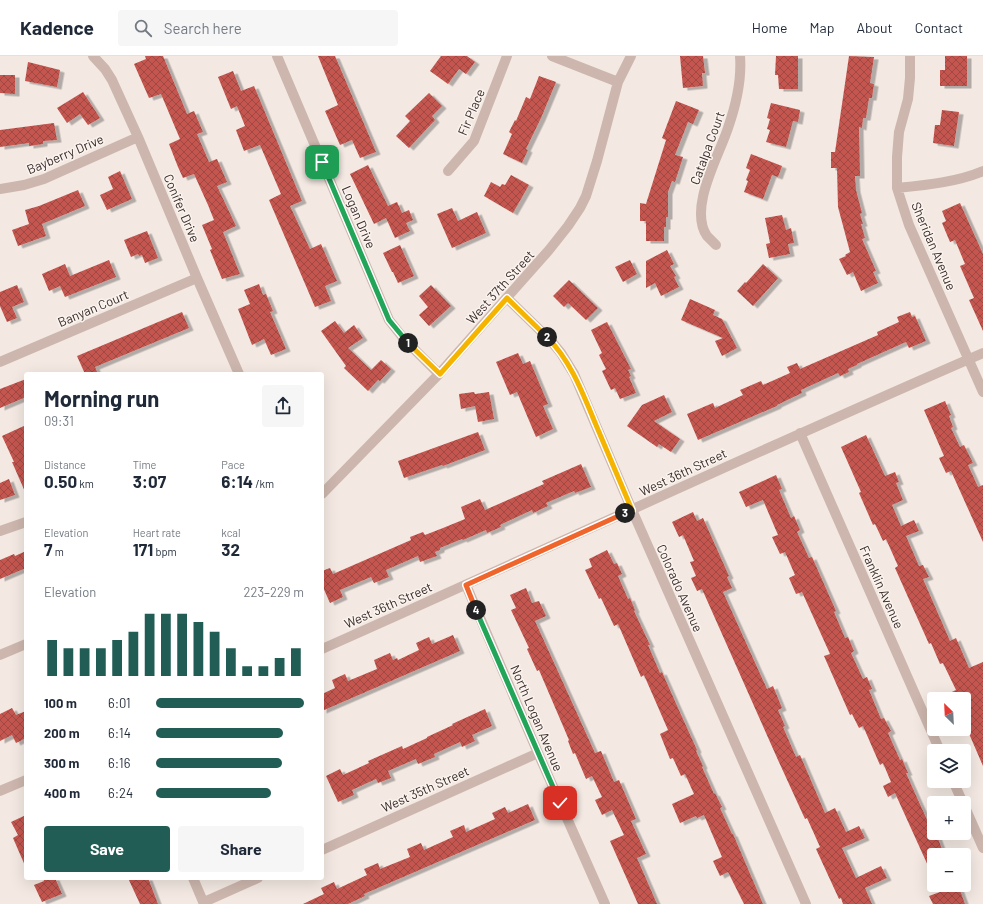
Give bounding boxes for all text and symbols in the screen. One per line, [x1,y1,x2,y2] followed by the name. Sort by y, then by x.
[118,10,398,46] search box
[20,16,94,39] text: Kadence
[132,17,154,39] icon: search
[164,19,242,37] text: Search here
[752,19,788,36] text: Home
[810,19,834,36] text: Map
[856,19,893,36] text: About
[915,19,963,36] text: Contact
[454,86,488,138] street label: Fir Place
[686,109,728,187] street label: Catalpa Court
[24,131,106,177] street label: Bayberry Drive
[305,145,339,179] pin
[311,151,333,173] icon: arrive
[160,171,204,245] street label: Conifer Drive
[339,183,379,251] street label: Logan Drive
[908,200,960,293] street label: Sheridan Avenue
[463,247,537,327] street label: West 37th Street
[55,286,131,330] street label: Banyan Court
[537,327,557,347] pin: 2
[544,330,550,343] text: 2
[398,333,418,353] pin: 1
[406,336,410,349] text: 1
[44,385,159,411] text: Morning run
[262,385,304,427] button: share
[44,413,74,429] text: 09:31
[637,445,729,499] street label: West 36th Street
[44,458,86,471] text: Distance
[133,458,156,471] text: Time
[221,458,245,471] text: Pace
[44,471,77,491] text: 0.50
[133,471,166,491] text: 3:07
[221,471,253,491] text: 6:14
[77,477,94,490] text: km
[253,477,274,490] text: /km
[615,503,635,523] pin: 3
[622,506,628,519] text: 3
[44,526,88,539] text: Elevation
[133,526,181,539] text: Heart rate
[221,526,241,539] text: kcal
[44,539,52,559] text: 7
[133,539,153,559] text: 171
[221,539,240,559] text: 32
[653,542,707,634] street label: Colorado Avenue
[857,543,907,631] street label: Franklin Avenue
[52,545,64,558] text: m
[153,545,177,558] text: bpm
[342,578,434,632] street label: West 36th Street
[44,584,96,600] text: Elevation
[244,584,304,600] text: 223–229 m
[466,600,486,620] pin: 4
[473,603,479,616] text: 4
[507,662,567,774] street label: North Logan Avenue
[927,692,971,736] north arrow
[927,692,971,892] map controls
[44,695,77,711] text: 100 m
[108,695,131,711] text: 6:01
[44,725,80,741] text: 200 m
[108,725,131,741] text: 6:14
[927,744,971,788] button: layers
[44,755,79,771] text: 300 m
[108,755,130,771] text: 6:16
[379,762,471,816] street label: West 35th Street
[44,785,80,801] text: 400 m
[108,785,133,801] text: 6:24
[543,786,577,820] pin
[549,792,571,814] icon: check
[927,796,971,840] button: +
[44,826,170,872] button: Save
[178,826,304,872] button: Share
[927,848,971,892] button: −

